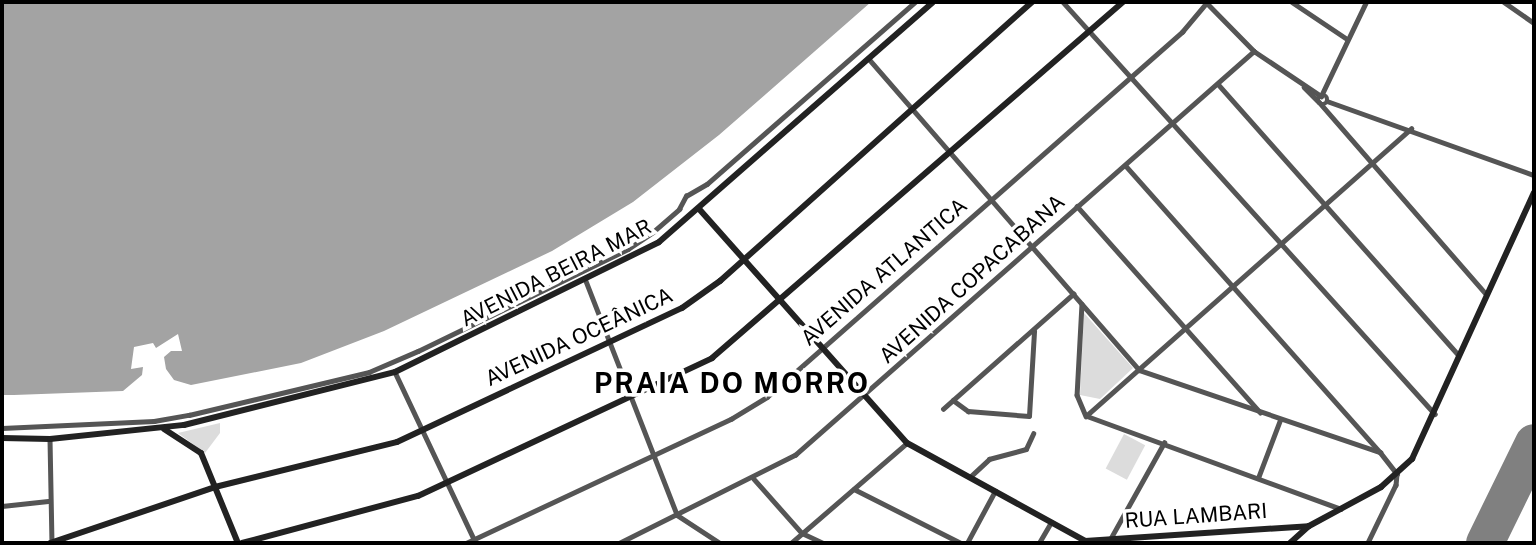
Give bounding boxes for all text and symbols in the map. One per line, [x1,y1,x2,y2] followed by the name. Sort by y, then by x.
[874,189,1070,369] street label: AVENIDA COPACABANA
[796,193,972,351] street label: AVENIDA ATLANTICA
[456,214,656,332] street label: AVENIDA BEIRA MAR
[481,282,677,392] street label: AVENIDA OCEÂNICA
[596,366,868,400] district label: PRAIA DO MORRO
[1124,498,1268,534] street label: RUA LAMBARI

